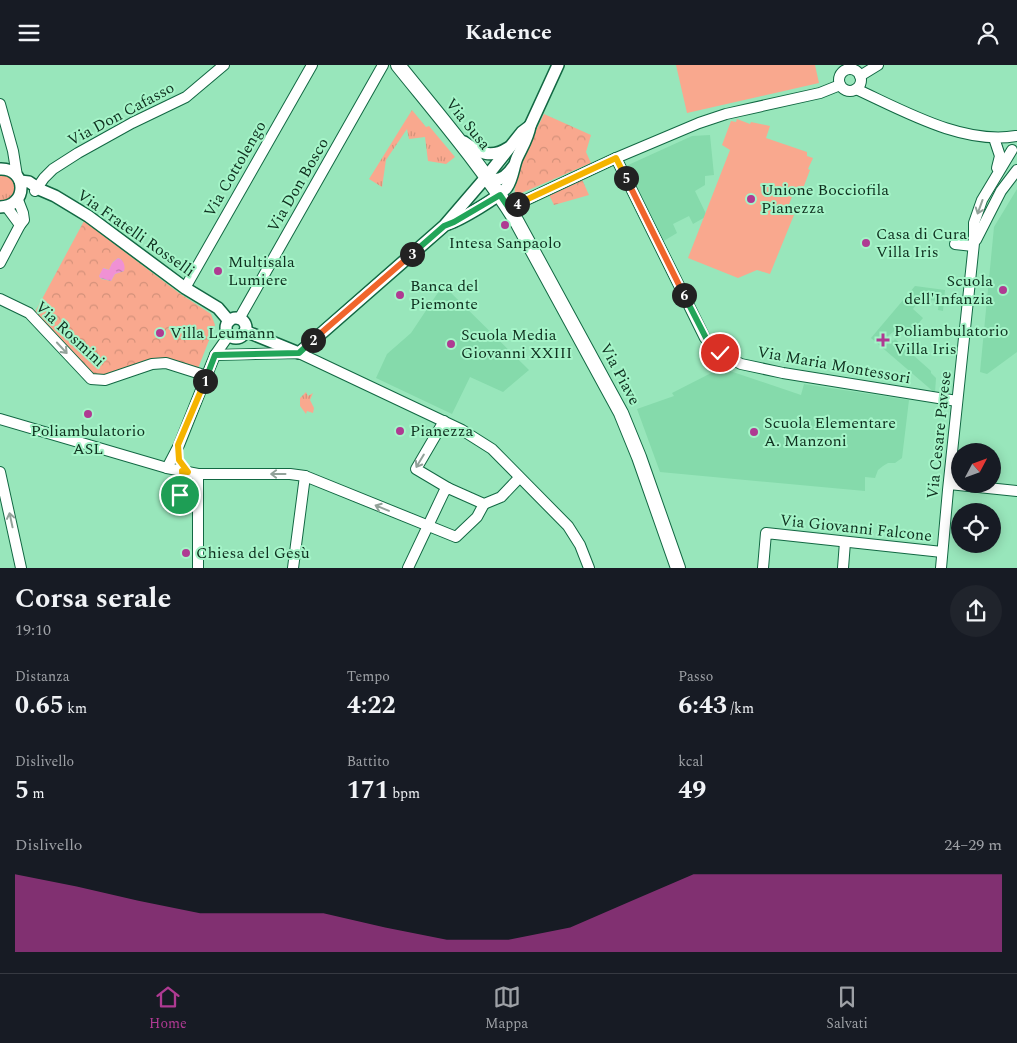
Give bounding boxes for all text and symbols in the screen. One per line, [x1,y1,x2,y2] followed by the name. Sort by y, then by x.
[465,16,552,49] text: Kadence
[15,19,43,47] icon: menu
[974,19,1002,47] icon: person
[63,76,179,152] street label: Via Don Cafasso
[440,93,497,155] street label: Via Susa
[198,116,272,222] street label: Via Cottolengo
[261,133,335,237] street label: Via Don Bosco
[614,165,638,191] pin: 5
[623,168,630,189] text: 5
[761,178,889,220] place label: Unione Bocciofila Pianezza
[72,183,200,283] street label: Via Fratelli Rosselli
[504,191,530,217] pin: 4
[745,193,757,205] marker: Unione Bocciofila Pianezza
[514,194,521,215] text: 4
[975,199,984,214] one-way arrow
[499,219,511,231] marker: Intesa Sanpaolo
[876,222,967,264] place label: Casa di Cura Villa Iris
[449,231,561,255] place label: Intesa Sanpaolo
[860,237,872,249] marker: Casa di Cura Villa Iris
[400,241,424,267] pin: 3
[409,244,416,265] text: 3
[228,250,295,292] place label: Multisala Lumiere
[212,265,224,277] marker: Multisala Lumiere
[904,269,993,311] place label: Scuola dell'Infanzia
[410,274,479,316] place label: Banca del Piemonte
[672,283,696,307] pin: 6
[997,284,1009,296] marker: Scuola dell'Infanzia
[681,285,688,306] text: 6
[394,289,406,301] marker: Banca del Piemonte
[30,295,110,373] street label: Via Rosmini
[894,319,1008,361] place label: Poliambulatorio Villa Iris
[170,321,275,345] place label: Villa Leumann
[461,323,572,365] place label: Scuola Media Giovanni XXIII
[154,327,166,339] marker: Villa Leumann
[300,327,326,353] pin: 2
[310,330,317,351] text: 2
[699,332,741,374] pin
[876,333,890,347] marker: Poliambulatorio Villa Iris
[445,338,457,350] marker: Scuola Media Giovanni XXIII
[594,339,646,409] street label: Via Piave
[706,339,734,367] icon: check
[755,340,913,390] street label: Via Maria Montessori
[56,342,68,355] one-way arrow
[192,369,218,393] pin: 1
[920,370,958,500] street label: Via Cesare Pavese
[202,371,209,392] text: 1
[82,408,94,420] marker: Poliambulatorio ASL
[764,411,896,453] place label: Scuola Elementare A. Manzoni
[31,419,145,461] place label: Poliambulatorio ASL
[410,419,474,443] place label: Pianezza
[394,425,406,437] marker: Pianezza
[748,426,760,438] marker: Scuola Elementare A. Manzoni
[951,443,1001,493] north arrow
[951,443,1001,553] map controls
[415,454,425,468] one-way arrow
[270,469,286,479] one-way arrow
[159,474,201,516] pin
[166,481,194,509] icon: arrive
[375,502,390,512] one-way arrow
[951,503,1001,553] button: locate
[779,508,933,548] street label: Via Giovanni Falcone
[6,513,15,529] one-way arrow
[196,541,310,565] place label: Chiesa del Gesù
[180,547,192,559] marker: Chiesa del Gesù
[15,577,171,620] text: Corsa serale
[950,585,1002,637] button: share
[15,618,51,642] text: 19:10
[15,666,70,687] text: Distanza
[347,666,390,687] text: Tempo
[678,666,713,687] text: Passo
[15,687,64,725] text: 0.65
[347,687,395,725] text: 4:22
[678,687,727,725] text: 6:43
[64,698,87,719] text: km
[727,698,754,719] text: /km
[15,751,74,772] text: Dislivello
[347,751,390,772] text: Battito
[678,751,703,772] text: kcal
[15,772,29,810] text: 5
[347,772,389,810] text: 171
[678,772,706,810] text: 49
[29,783,45,804] text: m
[389,783,420,804] text: bpm
[15,833,83,857] text: Dislivello
[944,833,1002,857] text: 24–29 m
[149,983,187,1034] tab: Home
[485,983,528,1034] tab: Mappa
[826,983,868,1034] tab: Salvati

